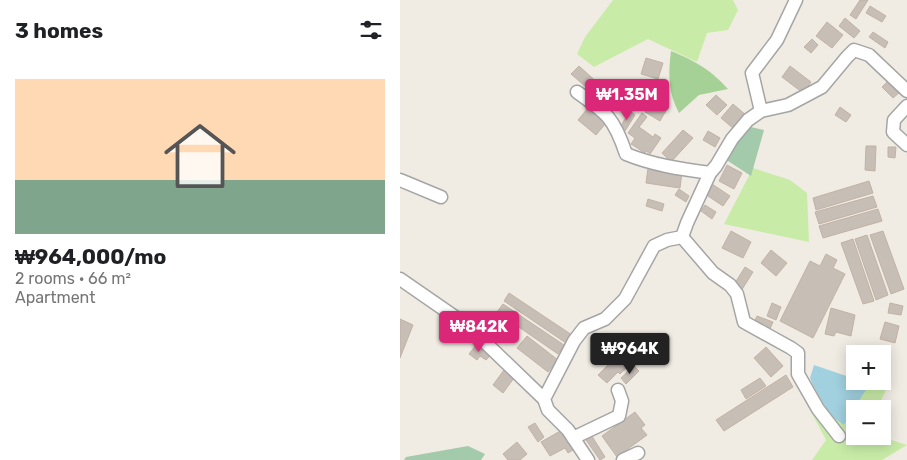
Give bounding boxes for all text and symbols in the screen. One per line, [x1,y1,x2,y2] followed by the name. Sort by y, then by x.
[357,16,385,44] icon: filters
[15,18,103,43] text: 3 homes
[586,78,668,121] pin: ₩1.35M
[596,85,658,104] text: ₩1.35M
[155,111,245,201] icon: home
[15,244,166,269] text: ₩964,000/mo
[15,269,131,288] text: 2 rooms · 66 m²
[15,288,95,307] text: Apartment
[444,310,514,353] pin: ₩842K
[450,317,508,336] text: ₩842K
[595,332,665,375] pin: ₩964K
[601,339,659,358] text: ₩964K
[846,345,891,445] map controls
[846,345,891,390] button: +
[846,400,891,445] button: −

